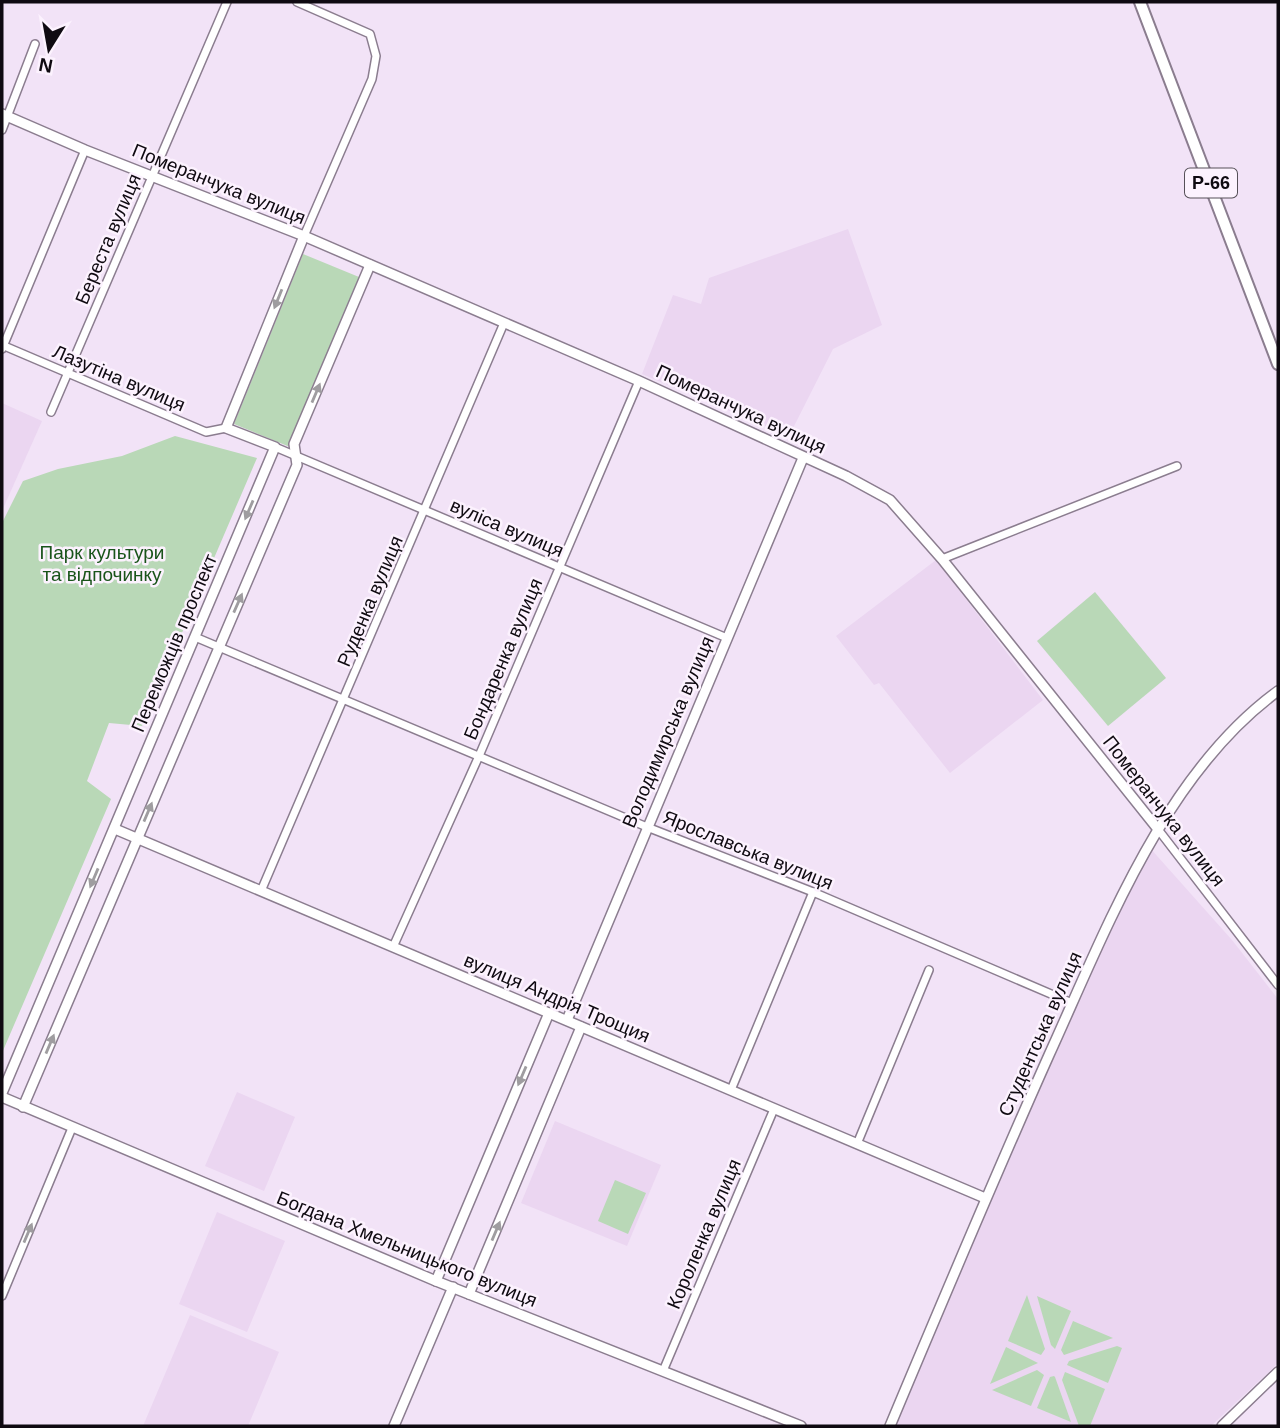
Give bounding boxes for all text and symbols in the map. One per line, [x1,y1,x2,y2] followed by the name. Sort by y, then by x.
[14,14,84,84] north arrow
[37,54,55,77] text: N
[129,140,309,228] street label: Померанчука вулиця
[1185,168,1237,198] road number: Р-66
[71,171,145,307] street label: Береста вулиця
[273,289,284,310] one-way arrow
[50,341,188,415] street label: Лазутіна вулиця
[653,360,829,458] street label: Померанчука вулиця
[311,382,322,403] one-way arrow
[447,495,567,561] street label: вуліса вулиця
[243,500,254,521] one-way arrow
[333,533,407,669] street label: Руденка вулиця
[40,542,164,585] park label: Парк культури та відпочинку
[127,551,221,735] street label: Переможців проспект
[460,575,546,743] street label: Бондаренка вулиця
[232,593,244,613] one-way arrow
[618,633,718,831] street label: Володимирська вулиця
[1099,732,1229,890] street label: Померанчука вулиця
[142,802,154,822] one-way arrow
[660,806,836,894] street label: Ярославська вулиця
[88,867,99,888] one-way arrow
[461,949,653,1047] street label: вулиця Андрія Трощия
[994,949,1086,1119] street label: Студентська вулиця
[45,1034,56,1055] one-way arrow
[516,1066,528,1086] one-way arrow
[663,1156,745,1312] street label: Короленка вулиця
[274,1187,540,1311] street label: Богдана Хмельницького вулиця
[490,1221,501,1242] one-way arrow
[22,1223,34,1243] one-way arrow

